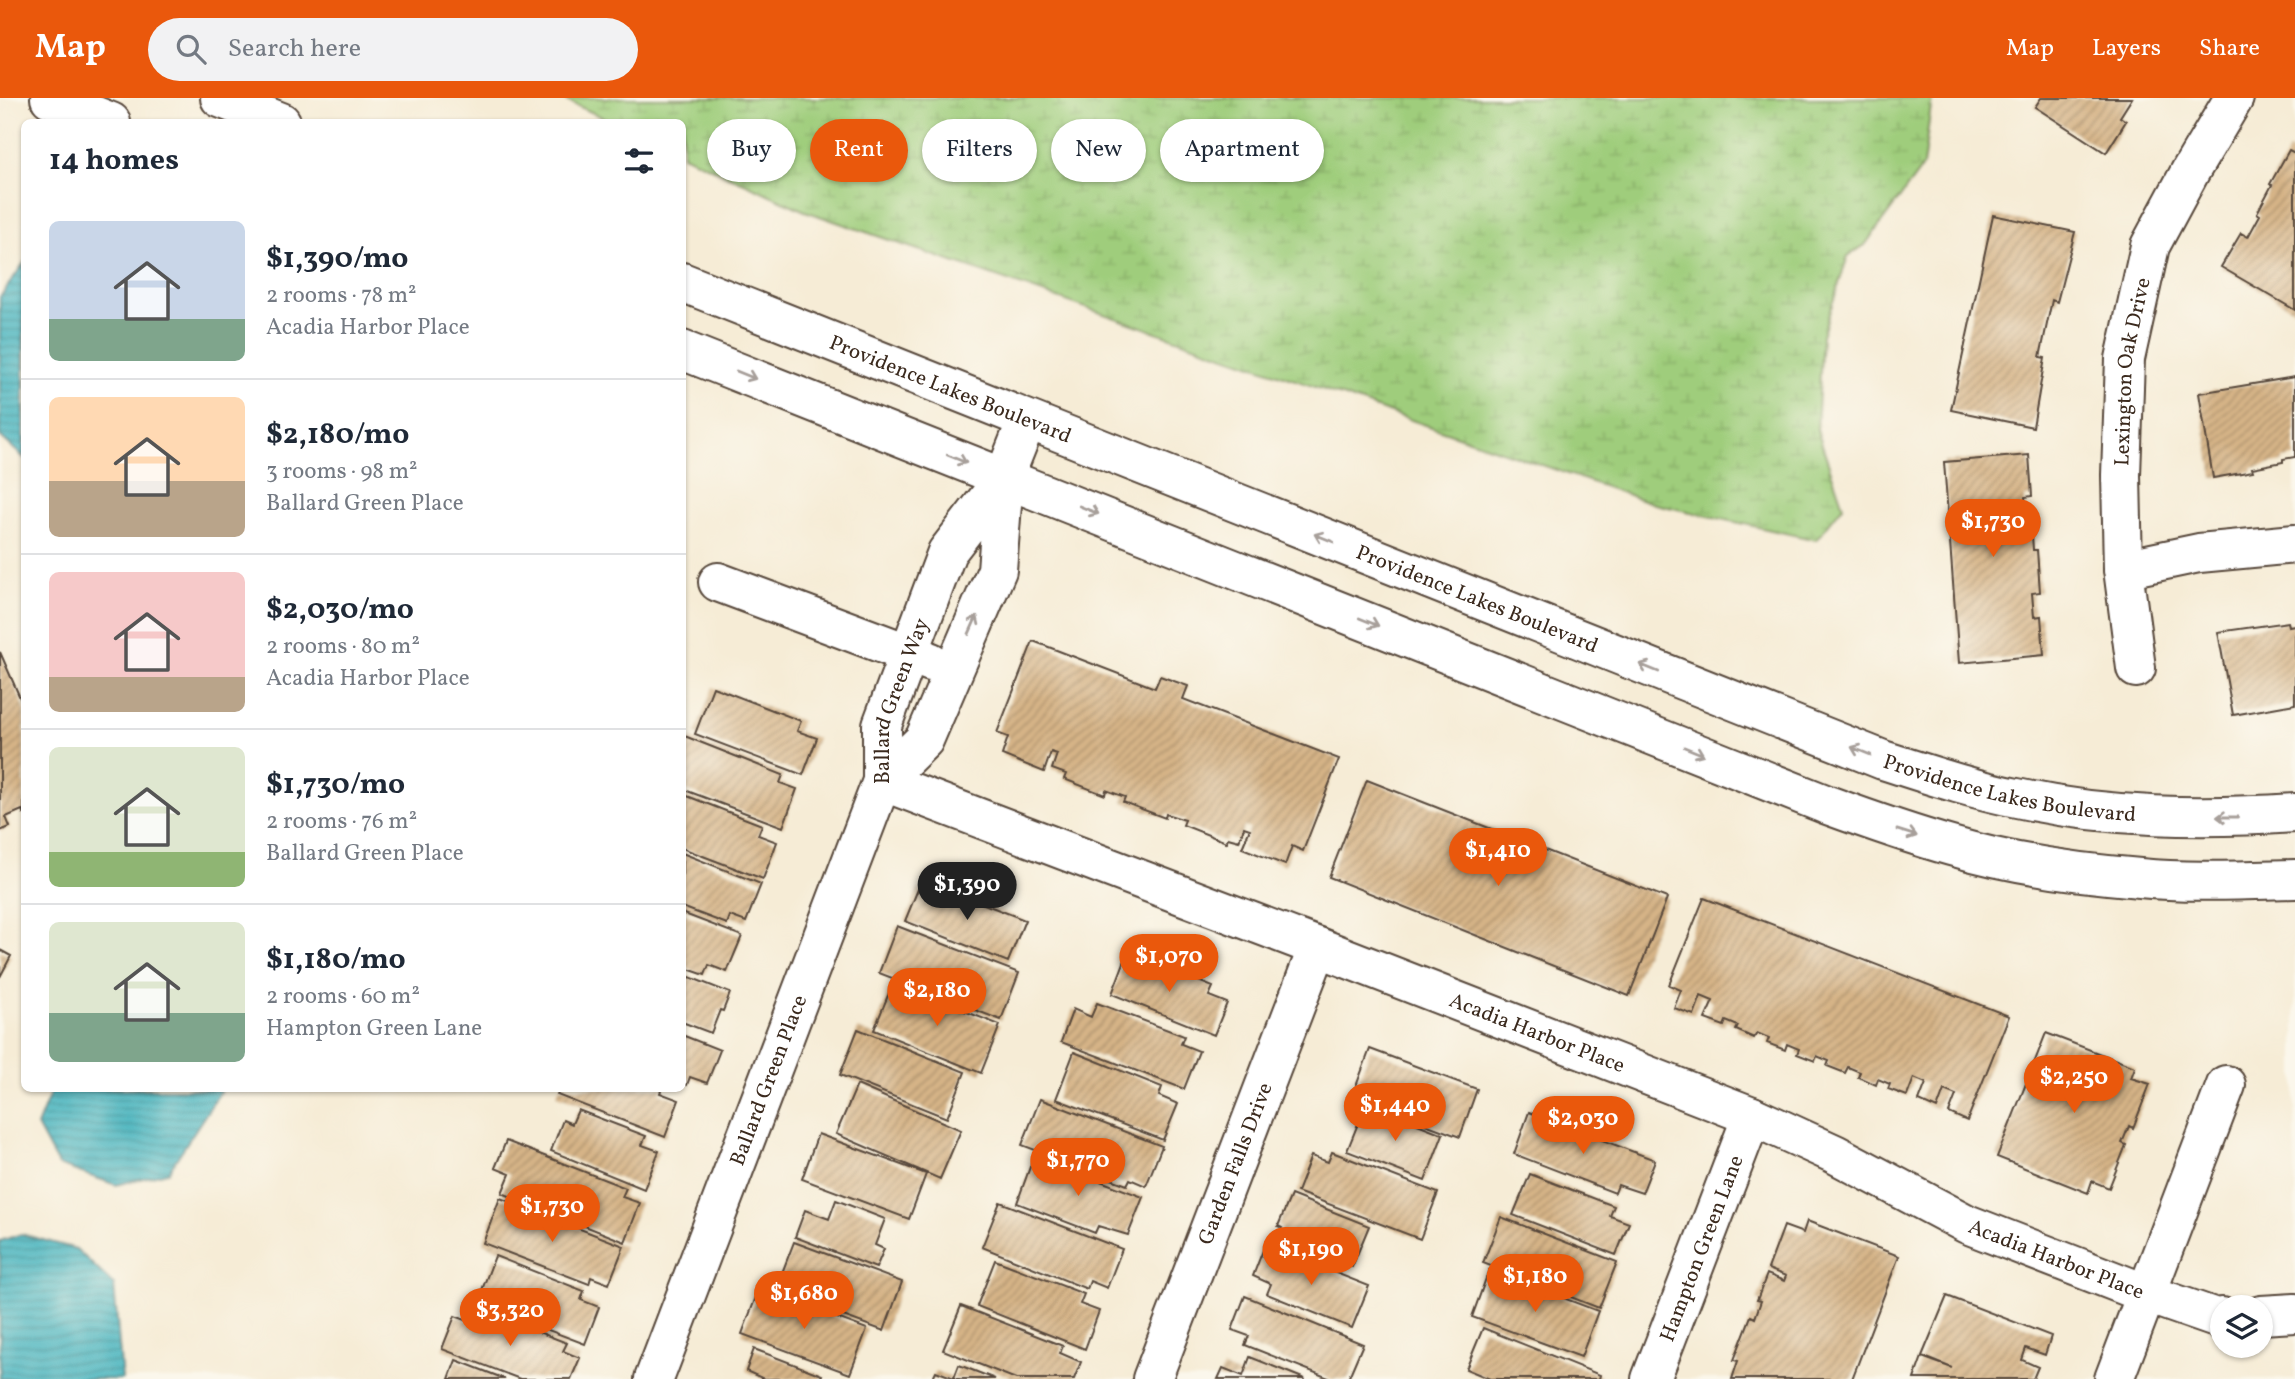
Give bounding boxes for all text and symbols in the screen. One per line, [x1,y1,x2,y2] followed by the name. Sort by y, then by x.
[148,18,638,81] search box
[35,26,106,72] text: Map
[172,30,210,68] icon: search
[228,31,361,67] text: Search here
[2006,32,2054,66] text: Map
[2092,32,2161,66] text: Layers
[2199,32,2260,66] text: Share
[707,119,796,182] chip: Buy
[810,119,908,182] chip: Rent
[922,119,1037,182] chip: Filters
[1051,119,1146,182] chip: New
[1160,119,1324,182] chip: Apartment
[49,140,179,182] text: 14 homes
[620,142,658,180] icon: filters
[266,238,408,280] text: $1,390/mo
[105,249,189,333] icon: home
[2108,275,2159,467] street label: Lexington Oak Drive
[266,280,417,312] text: 2 rooms · 78 m²
[266,312,470,344] text: Acadia Harbor Place
[825,329,1075,451] street label: Providence Lakes Boulevard
[735,370,756,383] one-way arrow
[266,414,409,456] text: $2,180/mo
[105,425,189,509] icon: home
[946,454,968,467] one-way arrow
[266,456,418,488] text: 3 rooms · 98 m²
[266,488,464,520] text: Ballard Green Place
[1936,500,2050,559] pin: $1,730
[1078,505,1100,518] one-way arrow
[1961,506,2025,538] text: $1,730
[1314,530,1335,543] one-way arrow
[1351,539,1602,661] street label: Providence Lakes Boulevard
[266,589,414,631] text: $2,030/mo
[105,600,189,684] icon: home
[868,614,937,784] street label: Ballard Green Way
[967,615,980,636] one-way arrow
[1358,616,1380,629] one-way arrow
[266,631,420,663] text: 2 rooms · 80 m²
[1639,660,1661,673] one-way arrow
[266,663,470,695] text: Acadia Harbor Place
[1850,744,1872,757] one-way arrow
[1683,746,1705,759] one-way arrow
[1879,748,2137,830] street label: Providence Lakes Boulevard
[266,764,405,806] text: $1,730/mo
[105,775,189,859] icon: home
[266,806,417,838] text: 2 rooms · 76 m²
[2216,810,2239,824] one-way arrow
[1895,827,1917,840] one-way arrow
[1441,828,1555,888] pin: $1,410
[1465,835,1531,867] text: $1,410
[266,838,464,870] text: Ballard Green Place
[910,862,1024,922] pin: $1,390
[934,869,1000,901] text: $1,390
[1112,934,1226,994] pin: $1,070
[266,939,406,981] text: $1,180/mo
[1135,941,1203,973] text: $1,070
[105,950,189,1034] icon: home
[880,968,994,1028] pin: $2,180
[903,975,971,1007] text: $2,180
[266,981,420,1013] text: 2 rooms · 60 m²
[1445,987,1629,1081] street label: Acadia Harbor Place
[724,991,815,1170] street label: Ballard Green Place
[266,1013,482,1045] text: Hampton Green Lane
[2017,1056,2131,1115] pin: $2,250
[2040,1062,2108,1094] text: $2,250
[1192,1079,1281,1249] street label: Garden Falls Drive
[1338,1084,1452,1143] pin: $1,440
[1360,1090,1430,1122] text: $1,440
[1526,1096,1640,1156] pin: $2,030
[1548,1103,1618,1135] text: $2,030
[1021,1138,1135,1198] pin: $1,770
[1046,1145,1110,1177] text: $1,770
[1654,1151,1752,1346] street label: Hampton Green Lane
[495,1184,609,1244] pin: $1,730
[520,1191,584,1223] text: $1,730
[1964,1213,2148,1307] street label: Acadia Harbor Place
[1254,1228,1368,1287] pin: $1,190
[1278,1234,1344,1266] text: $1,190
[1478,1254,1592,1314] pin: $1,180
[1503,1261,1567,1293] text: $1,180
[747,1272,861,1331] pin: $1,680
[770,1278,838,1310] text: $1,680
[453,1288,567,1348] pin: $3,320
[476,1295,544,1327] text: $3,320
[2210,1295,2273,1358] map controls
[2210,1295,2273,1358] button: layers

